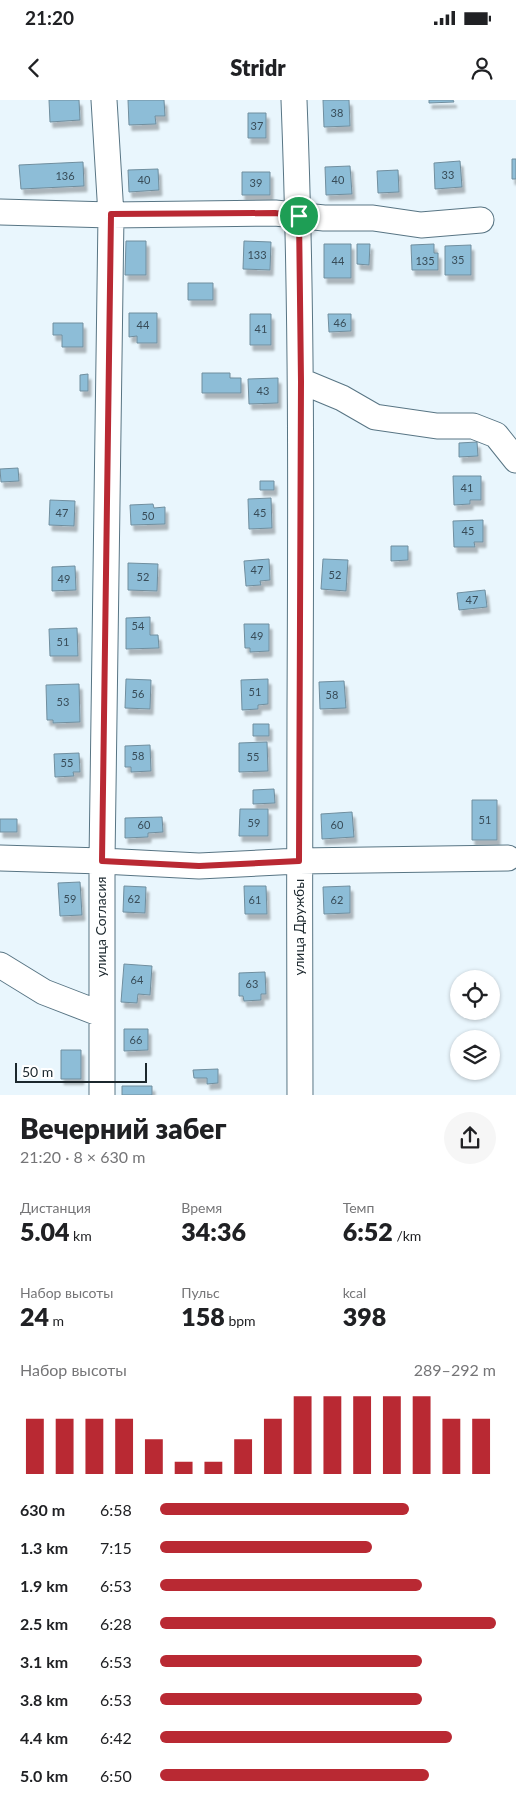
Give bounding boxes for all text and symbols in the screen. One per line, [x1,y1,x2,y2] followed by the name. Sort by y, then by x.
[25,6,74,29] text: 21:20
[20,54,48,82] icon: back
[230,54,286,81] text: Stridr
[468,54,496,82] icon: person
[331,106,343,119] house number: 38
[251,119,263,132] house number: 37
[442,168,454,181] house number: 33
[55,169,75,182] house number: 136
[138,173,151,186] house number: 40
[332,173,345,186] house number: 40
[250,176,262,189] house number: 39
[278,195,320,237] pin
[285,202,313,230] icon: arrive
[247,248,267,261] house number: 133
[452,253,464,266] house number: 35
[332,254,345,267] house number: 44
[415,254,435,267] house number: 135
[334,316,346,329] house number: 46
[137,318,150,331] house number: 44
[255,322,267,335] house number: 41
[257,384,269,397] house number: 43
[461,481,473,494] house number: 41
[56,506,68,519] house number: 47
[254,506,266,519] house number: 45
[142,509,155,522] house number: 50
[462,524,474,537] house number: 45
[251,563,263,576] house number: 47
[329,568,341,581] house number: 52
[137,570,149,583] house number: 52
[58,572,70,585] house number: 49
[466,593,478,606] house number: 47
[132,619,145,632] house number: 54
[251,629,263,642] house number: 49
[57,635,69,648] house number: 51
[249,685,261,698] house number: 51
[132,687,144,700] house number: 56
[326,688,338,701] house number: 58
[57,695,69,708] house number: 53
[132,749,144,762] house number: 58
[247,750,259,763] house number: 55
[61,756,73,769] house number: 55
[479,813,491,826] house number: 51
[248,816,260,829] house number: 59
[138,818,151,831] house number: 60
[331,818,344,831] house number: 60
[92,877,109,977] street label: улица Согласия
[290,879,307,975] street label: улица Дружбы
[64,892,76,905] house number: 59
[128,892,140,905] house number: 62
[249,893,261,906] house number: 61
[331,893,343,906] house number: 62
[450,970,500,1080] map controls
[450,970,500,1020] button: locate
[131,973,144,986] house number: 64
[246,977,258,990] house number: 63
[450,1030,500,1080] button: layers
[130,1033,142,1046] house number: 66
[15,1060,148,1083] scale bar
[22,1063,53,1080] text: 50 m
[20,1111,226,1145] text: Вечерний забег
[444,1112,496,1164] button: share
[20,1147,145,1166] text: 21:20 · 8 × 630 m
[20,1199,91,1216] text: Дистанция
[181,1199,222,1216] text: Время
[343,1199,374,1216] text: Темп
[20,1216,69,1246] text: 5.04
[181,1216,246,1246] text: 34:36
[343,1216,393,1246] text: 6:52
[69,1227,92,1244] text: km
[393,1227,421,1244] text: /km
[20,1284,113,1301] text: Набор высоты
[181,1284,220,1301] text: Пульс
[343,1284,366,1301] text: kcal
[20,1301,49,1331] text: 24
[181,1301,225,1331] text: 158
[343,1301,386,1331] text: 398
[49,1312,64,1329] text: m
[225,1312,256,1329] text: bpm
[20,1360,127,1379] text: Набор высоты
[414,1360,496,1379] text: 289–292 m
[20,1500,65,1519] text: 630 m
[100,1500,132,1519] text: 6:58
[20,1538,68,1557] text: 1.3 km
[100,1538,132,1557] text: 7:15
[20,1576,68,1595] text: 1.9 km
[100,1576,132,1595] text: 6:53
[20,1614,68,1633] text: 2.5 km
[100,1614,132,1633] text: 6:28
[20,1652,68,1671] text: 3.1 km
[100,1652,132,1671] text: 6:53
[20,1690,68,1709] text: 3.8 km
[100,1690,132,1709] text: 6:53
[20,1728,68,1747] text: 4.4 km
[100,1728,132,1747] text: 6:42
[20,1766,68,1785] text: 5.0 km
[100,1766,132,1785] text: 6:50

